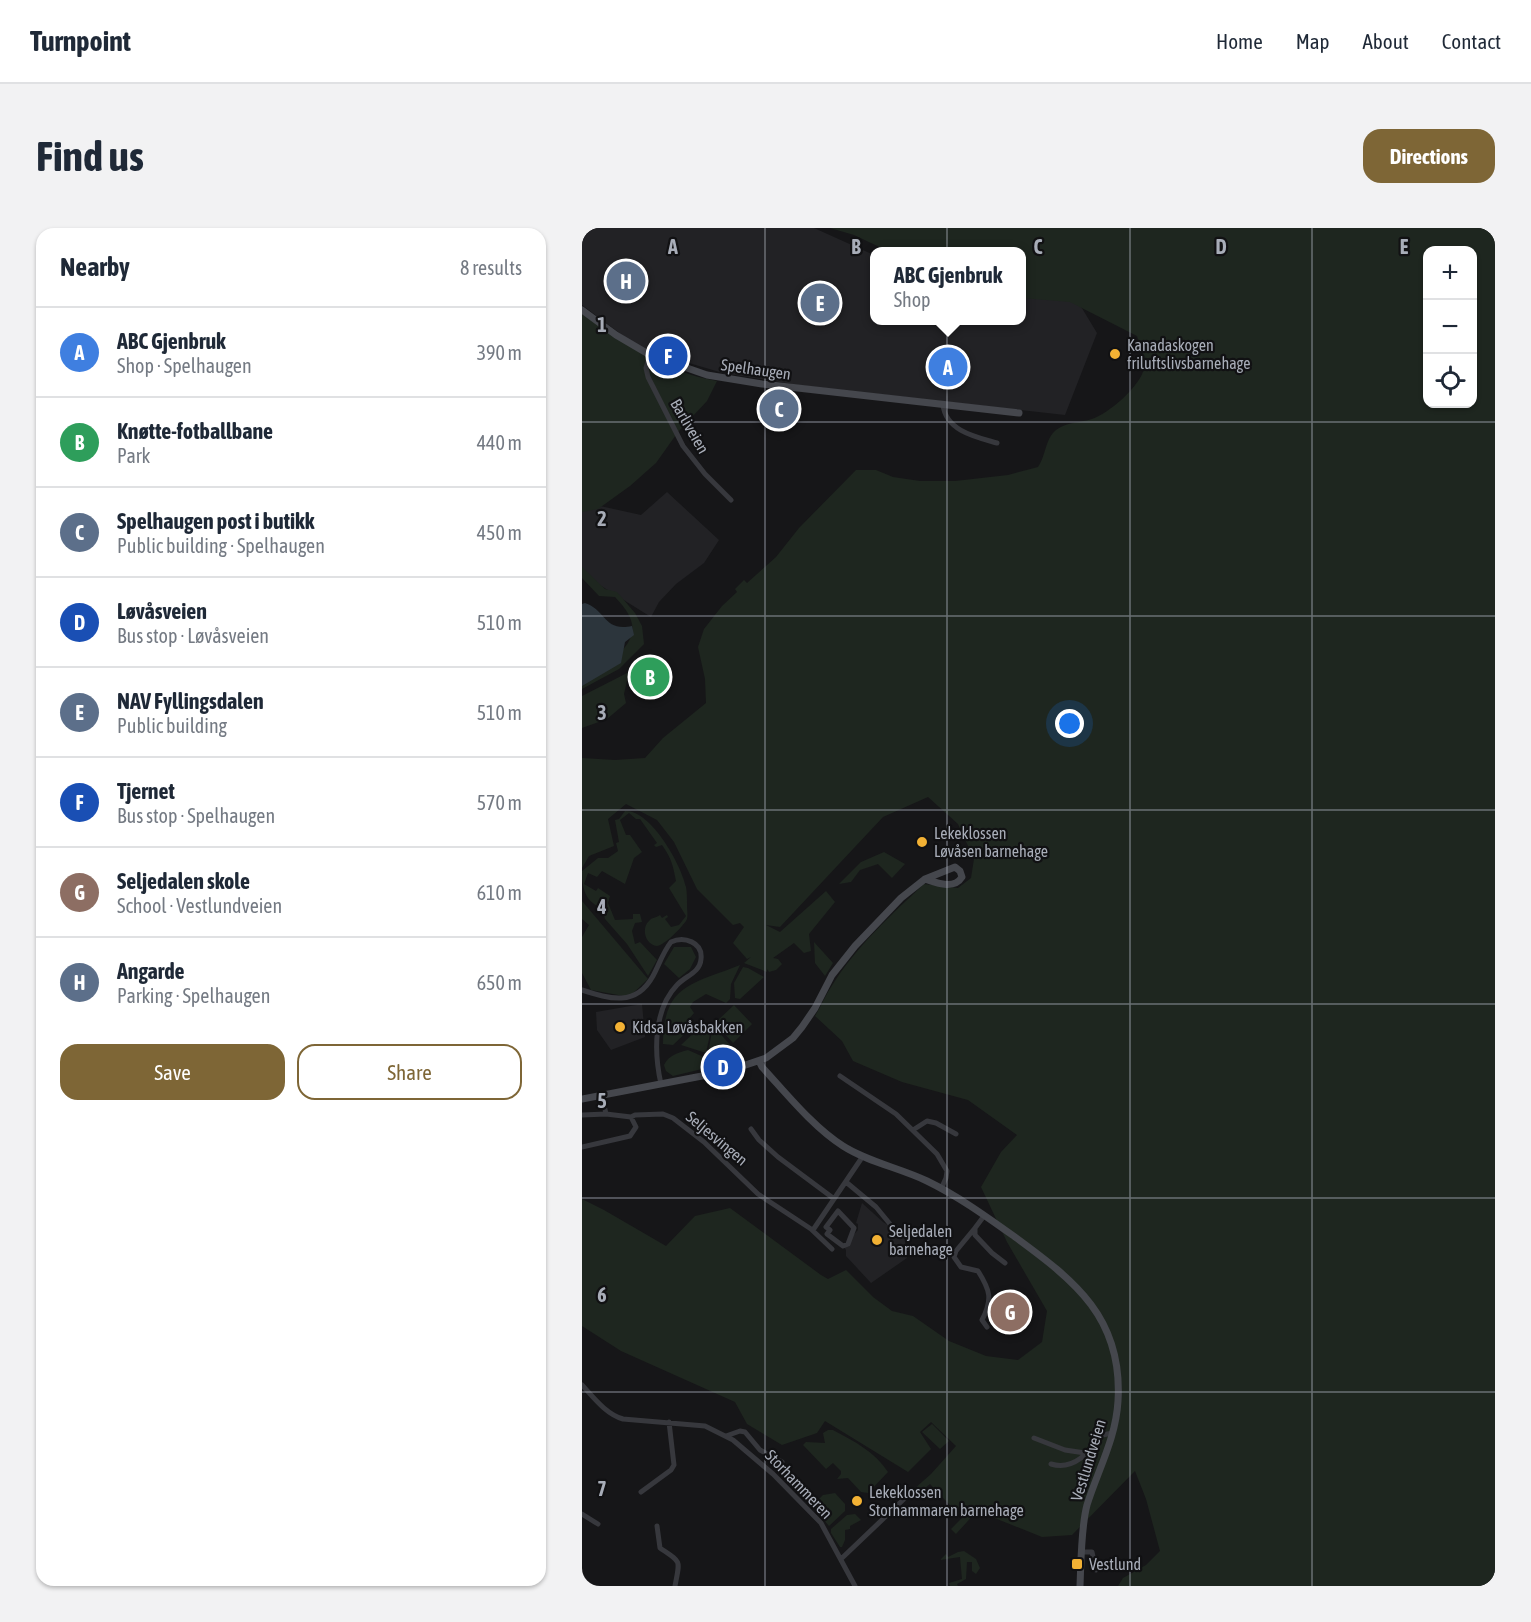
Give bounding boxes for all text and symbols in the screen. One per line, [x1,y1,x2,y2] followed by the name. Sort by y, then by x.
[30,25,131,57] text: Turnpoint
[1216,29,1263,53] text: Home
[1296,29,1330,53] text: Map
[1363,29,1409,53] text: About
[1442,29,1501,53] text: Contact
[1363,129,1495,183] button: Directions
[36,132,144,180] text: Find us
[667,235,678,258] text: A
[851,235,861,258] text: B
[1034,235,1043,258] text: C
[1215,235,1227,258] text: D
[1400,235,1409,258] text: E
[1423,246,1477,408] map controls
[1423,246,1477,300] button: +
[870,247,1026,325] popup
[60,252,130,282] text: Nearby
[460,256,522,279] text: 8 results
[606,259,645,304] pin: H
[894,262,1002,288] text: ABC Gjenbruk
[800,280,840,326] pin: E
[894,288,931,311] text: Shop
[1423,300,1477,354] button: −
[597,313,607,336] text: 1
[117,328,226,354] text: ABC Gjenbruk
[648,334,688,378] pin: F
[1127,336,1250,373] place label: Kanadaskogen friluftslivsbarnehage
[75,341,84,364] text: A
[477,341,522,364] text: 390 m
[928,344,968,390] pin: A
[1108,347,1122,361] marker: Kanadaskogen friluftslivsbarnehage
[117,354,252,377] text: Shop · Spelhaugen
[1423,354,1477,408] button: locate
[720,355,792,384] street label: Spelhaugen
[760,386,798,432] pin: C
[667,395,713,457] street label: Barliveien
[117,418,273,444] text: Knøtte-fotballbane
[75,431,84,454] text: B
[477,431,522,454] text: 440 m
[117,444,150,467] text: Park
[597,507,607,530] text: 2
[117,508,314,534] text: Spelhaugen post i butikk
[75,521,84,544] text: C
[477,521,522,544] text: 450 m
[117,534,325,557] text: Public building · Spelhaugen
[117,598,207,624] text: Løvåsveien
[74,611,85,634] text: D
[477,611,522,634] text: 510 m
[117,624,269,647] text: Bus stop · Løvåsveien
[630,654,670,700] pin: B
[117,688,264,714] text: NAV Fyllingsdalen
[75,701,84,724] text: E
[477,701,522,724] text: 510 m
[597,701,607,724] text: 3
[1055,709,1084,738] your location
[117,714,227,737] text: Public building
[117,778,175,804] text: Tjernet
[75,791,84,814] text: F
[477,791,522,814] text: 570 m
[117,804,275,827] text: Bus stop · Spelhaugen
[934,824,1048,861] place label: Lekeklossen Løvåsen barnehage
[915,835,929,849] marker: Lekeklossen Løvåsen barnehage
[117,868,250,894] text: Seljedalen skole
[74,881,85,904] text: G
[477,881,522,904] text: 610 m
[117,894,282,917] text: School · Vestlundveien
[596,895,607,918] text: 4
[117,958,185,984] text: Angarde
[74,971,85,994] text: H
[477,971,522,994] text: 650 m
[117,984,270,1007] text: Parking · Spelhaugen
[632,1018,743,1036] place label: Kidsa Løvåsbakken
[613,1020,627,1034] marker: Kidsa Løvåsbakken
[60,1044,285,1100] button: Save
[297,1044,522,1100] button: Share
[704,1044,742,1090] pin: D
[597,1089,607,1112] text: 5
[682,1107,751,1170] street label: Seljesvingen
[889,1222,953,1259] place label: Seljedalen barnehage
[870,1233,884,1247] marker: Seljedalen barnehage
[597,1283,607,1306] text: 6
[990,1290,1030,1334] pin: G
[1067,1417,1109,1503] street label: Vestlundveien
[762,1446,836,1522] street label: Storhammeren
[597,1477,607,1500] text: 7
[869,1483,1024,1520] place label: Lekeklossen Storhammaren barnehage
[850,1494,864,1508] marker: Lekeklossen Storhammaren barnehage
[1089,1555,1141,1573] place label: Vestlund
[1070,1557,1084,1571] marker: Vestlund

